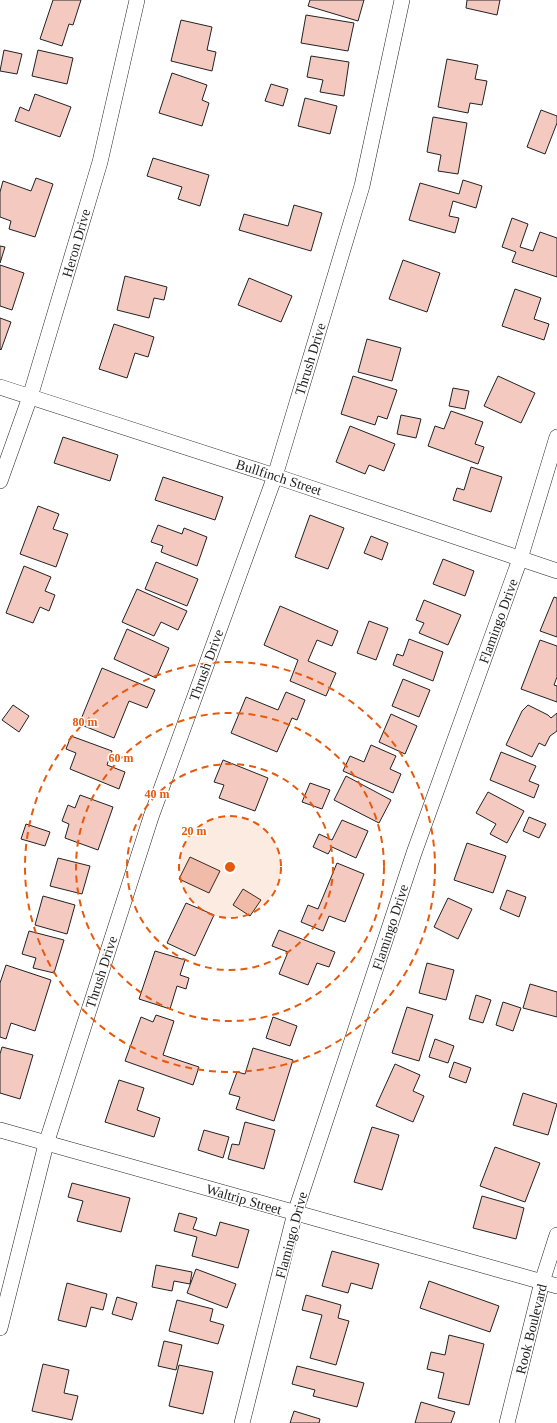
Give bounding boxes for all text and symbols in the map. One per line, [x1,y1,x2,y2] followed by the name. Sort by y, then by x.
[60,207,93,279] street label: Heron Drive
[292,321,329,397] street label: Thrush Drive
[234,457,324,498] street label: Bullfinch Street
[476,577,521,666] street label: Flamingo Drive
[187,627,226,703] street label: Thrush Drive
[73,715,98,729] text: 80 m
[109,751,134,765] text: 60 m
[145,787,170,801] text: 40 m
[182,824,207,838] text: 20 m
[223,860,237,874] centre of rings
[370,882,411,972] street label: Flamingo Drive
[83,934,120,1010] street label: Thrush Drive
[204,1182,283,1217] street label: Waltrip Street
[273,1190,310,1280] street label: Flamingo Drive
[513,1283,550,1376] street label: Rook Boulevard

